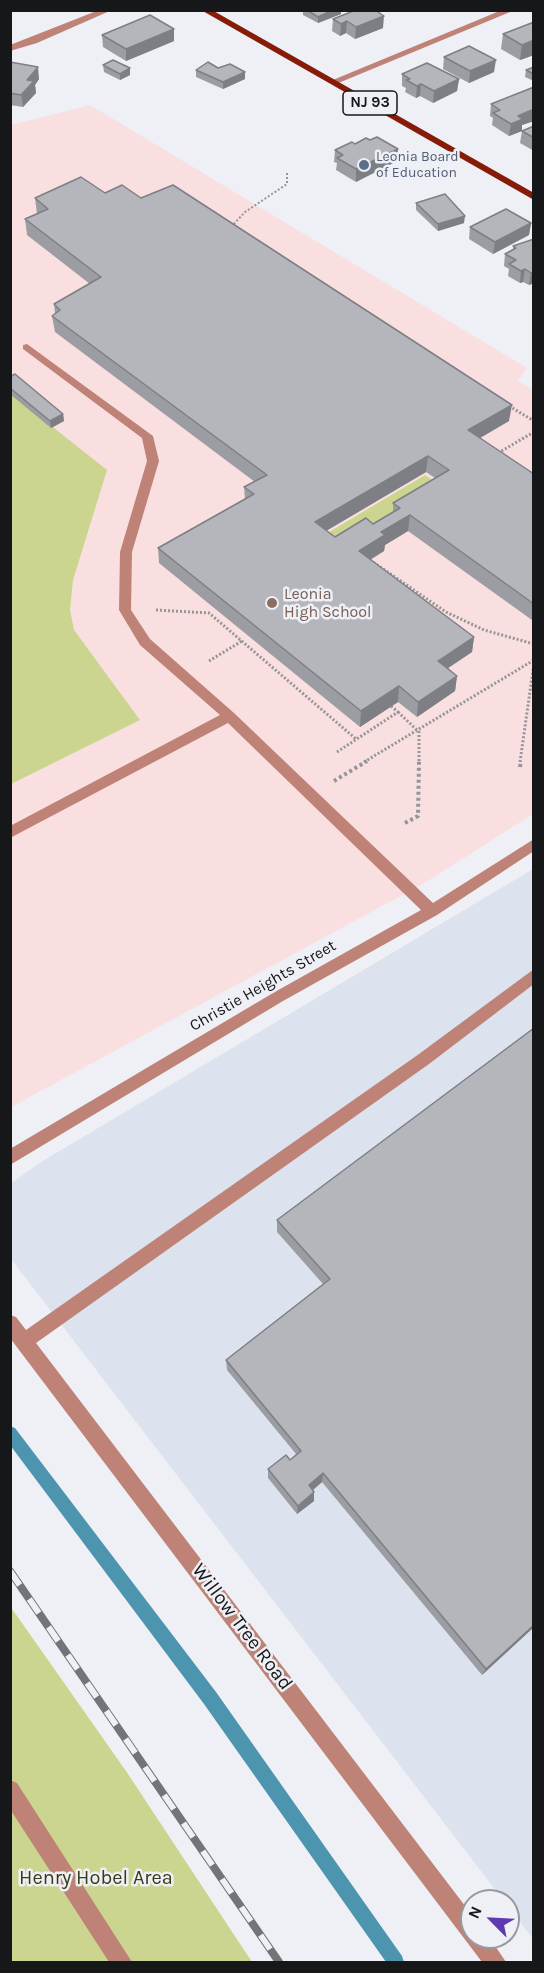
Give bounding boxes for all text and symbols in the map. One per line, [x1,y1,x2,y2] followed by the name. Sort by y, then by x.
[343,91,397,115] road number: NJ 93
[376,149,458,182] place label: Leonia Board of Education
[357,158,371,172] marker: Leonia Board of Education
[284,584,372,622] place label: Leonia High School
[265,596,279,610] marker: Leonia High School
[186,936,340,1036] street label: Christie Heights Street
[187,1559,297,1695] street label: Willow Tree Road
[19,1866,173,1890] park label: Henry Hobel Area
[460,1889,520,1949] north arrow
[464,1903,486,1921] text: N

